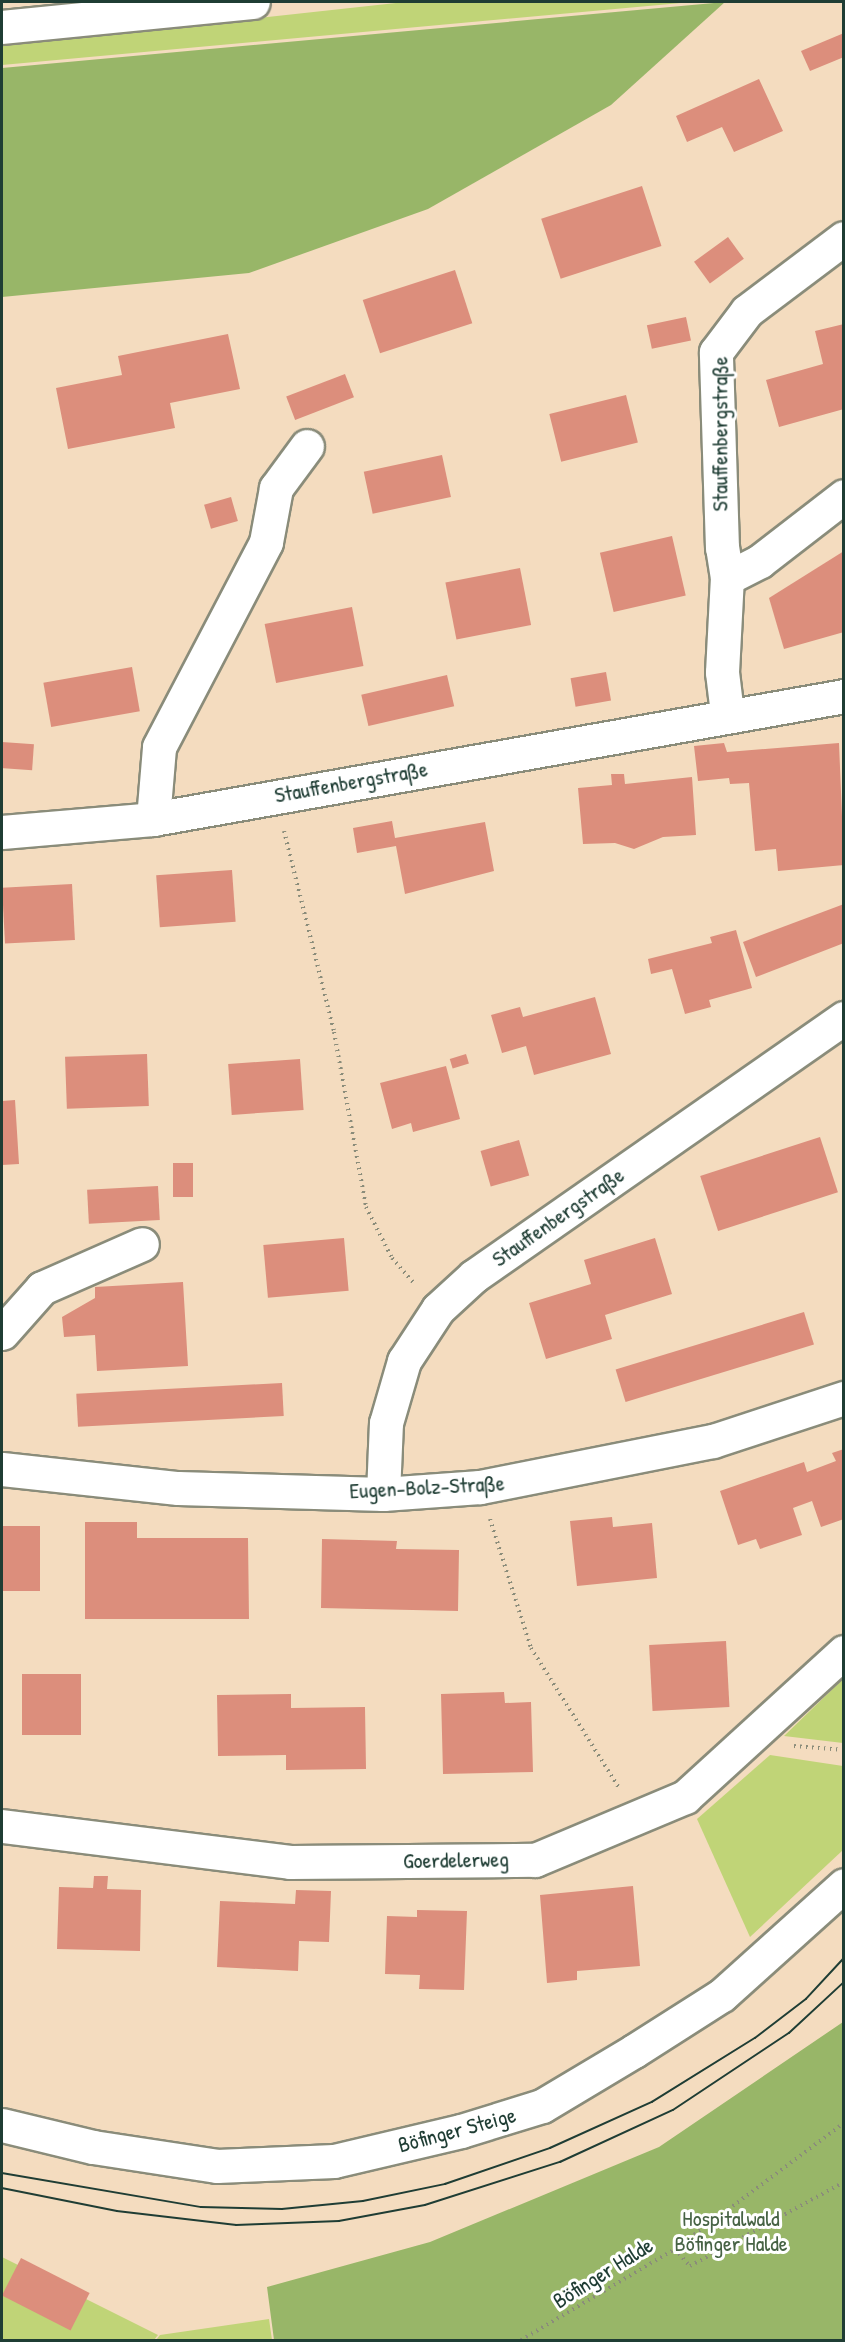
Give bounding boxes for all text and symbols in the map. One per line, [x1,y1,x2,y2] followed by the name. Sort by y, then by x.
[707,357,733,511] street label: Stauffenbergstraße
[272,756,430,808] street label: Stauffenbergstraße
[487,1162,629,1272] street label: Stauffenbergstraße
[349,1470,505,1504] street label: Eugen-Bolz-Straße
[403,1846,509,1874] street label: Goerdelerweg
[395,2102,519,2158] street label: Böfinger Steige
[675,2205,787,2256] park label: Hospitalwald Böfinger Halde
[548,2232,658,2314] street label: Böfinger Halde

